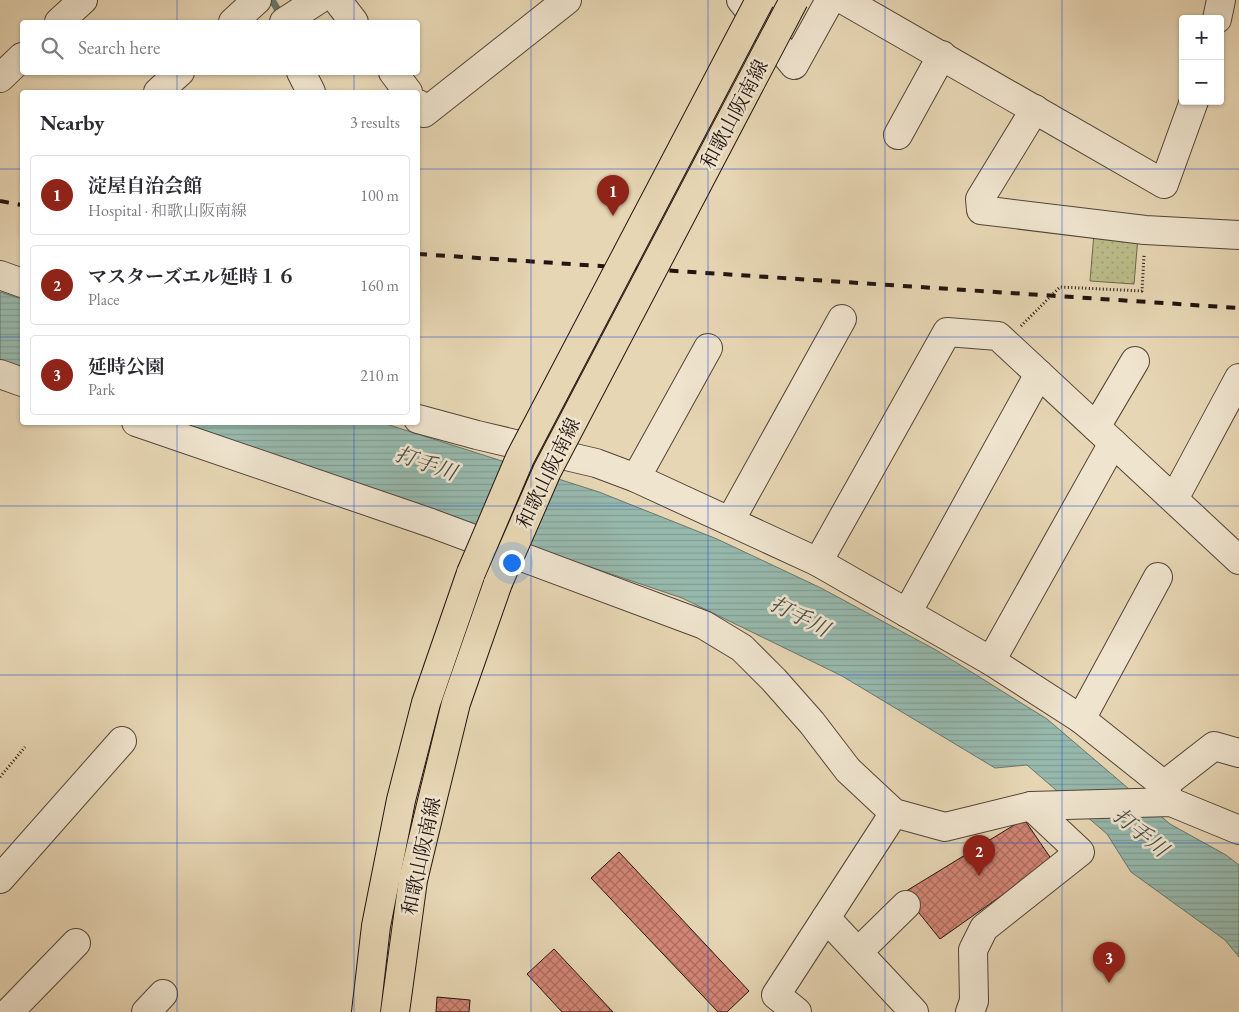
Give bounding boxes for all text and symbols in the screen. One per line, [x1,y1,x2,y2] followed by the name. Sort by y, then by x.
[1179,15,1224,105] map controls
[1179,15,1224,60] button: +
[20,20,420,75] search box
[38,34,66,62] icon: search
[78,35,160,60] text: Search here
[694,55,774,173] street label: 和歌山阪南線
[1179,60,1224,105] button: −
[40,109,104,136] text: Nearby
[350,112,400,133] text: 3 results
[88,173,202,198] text: 淀屋自治会館
[597,175,629,216] pin: 1
[53,185,61,206] text: 1
[360,185,399,206] text: 100 m
[88,200,247,221] text: Hospital · 和歌山阪南線
[88,264,296,289] text: マスターズエル延時１６
[53,275,61,296] text: 2
[360,275,399,296] text: 160 m
[88,289,120,310] text: Place
[88,354,164,379] text: 延時公園
[53,365,61,386] text: 3
[360,365,399,386] text: 210 m
[88,379,115,400] text: Park
[510,413,586,533] street label: 和歌山阪南線
[392,440,462,487] water label: 打手川
[499,550,525,576] your location
[766,590,836,643] water label: 打手川
[396,795,446,917] street label: 和歌山阪南線
[1108,802,1176,864] water label: 打手川
[963,835,995,876] pin: 2
[1093,942,1125,983] pin: 3

